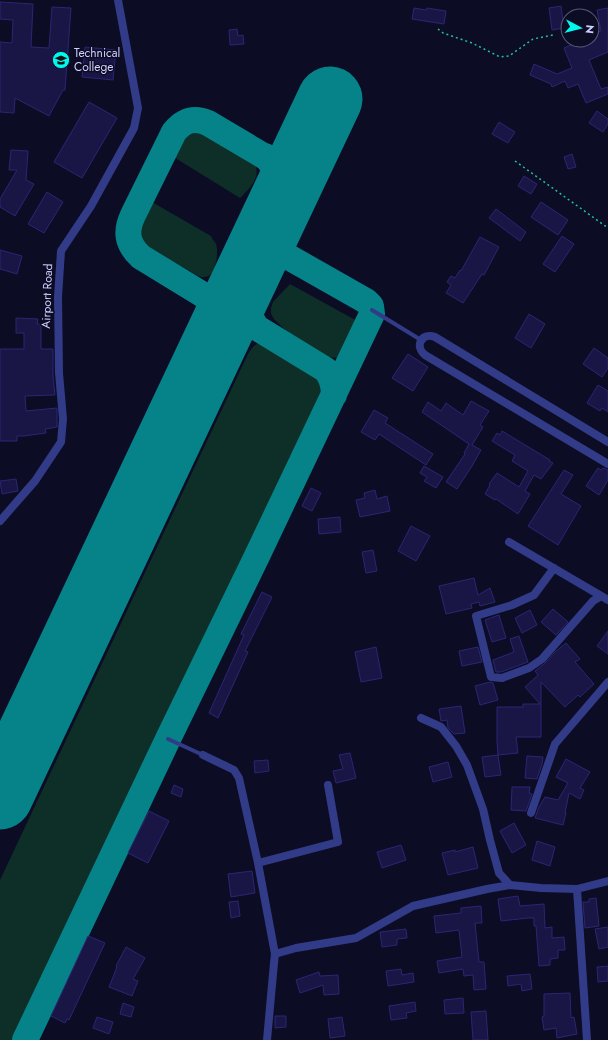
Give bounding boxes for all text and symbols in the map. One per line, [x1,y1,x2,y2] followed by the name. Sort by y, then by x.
[560,8,600,48] north arrow
[581,24,598,35] text: N
[74,44,120,76] place label: Technical College
[51,50,71,70] school or university icon: Technical College
[37,263,57,329] street label: Airport Road

